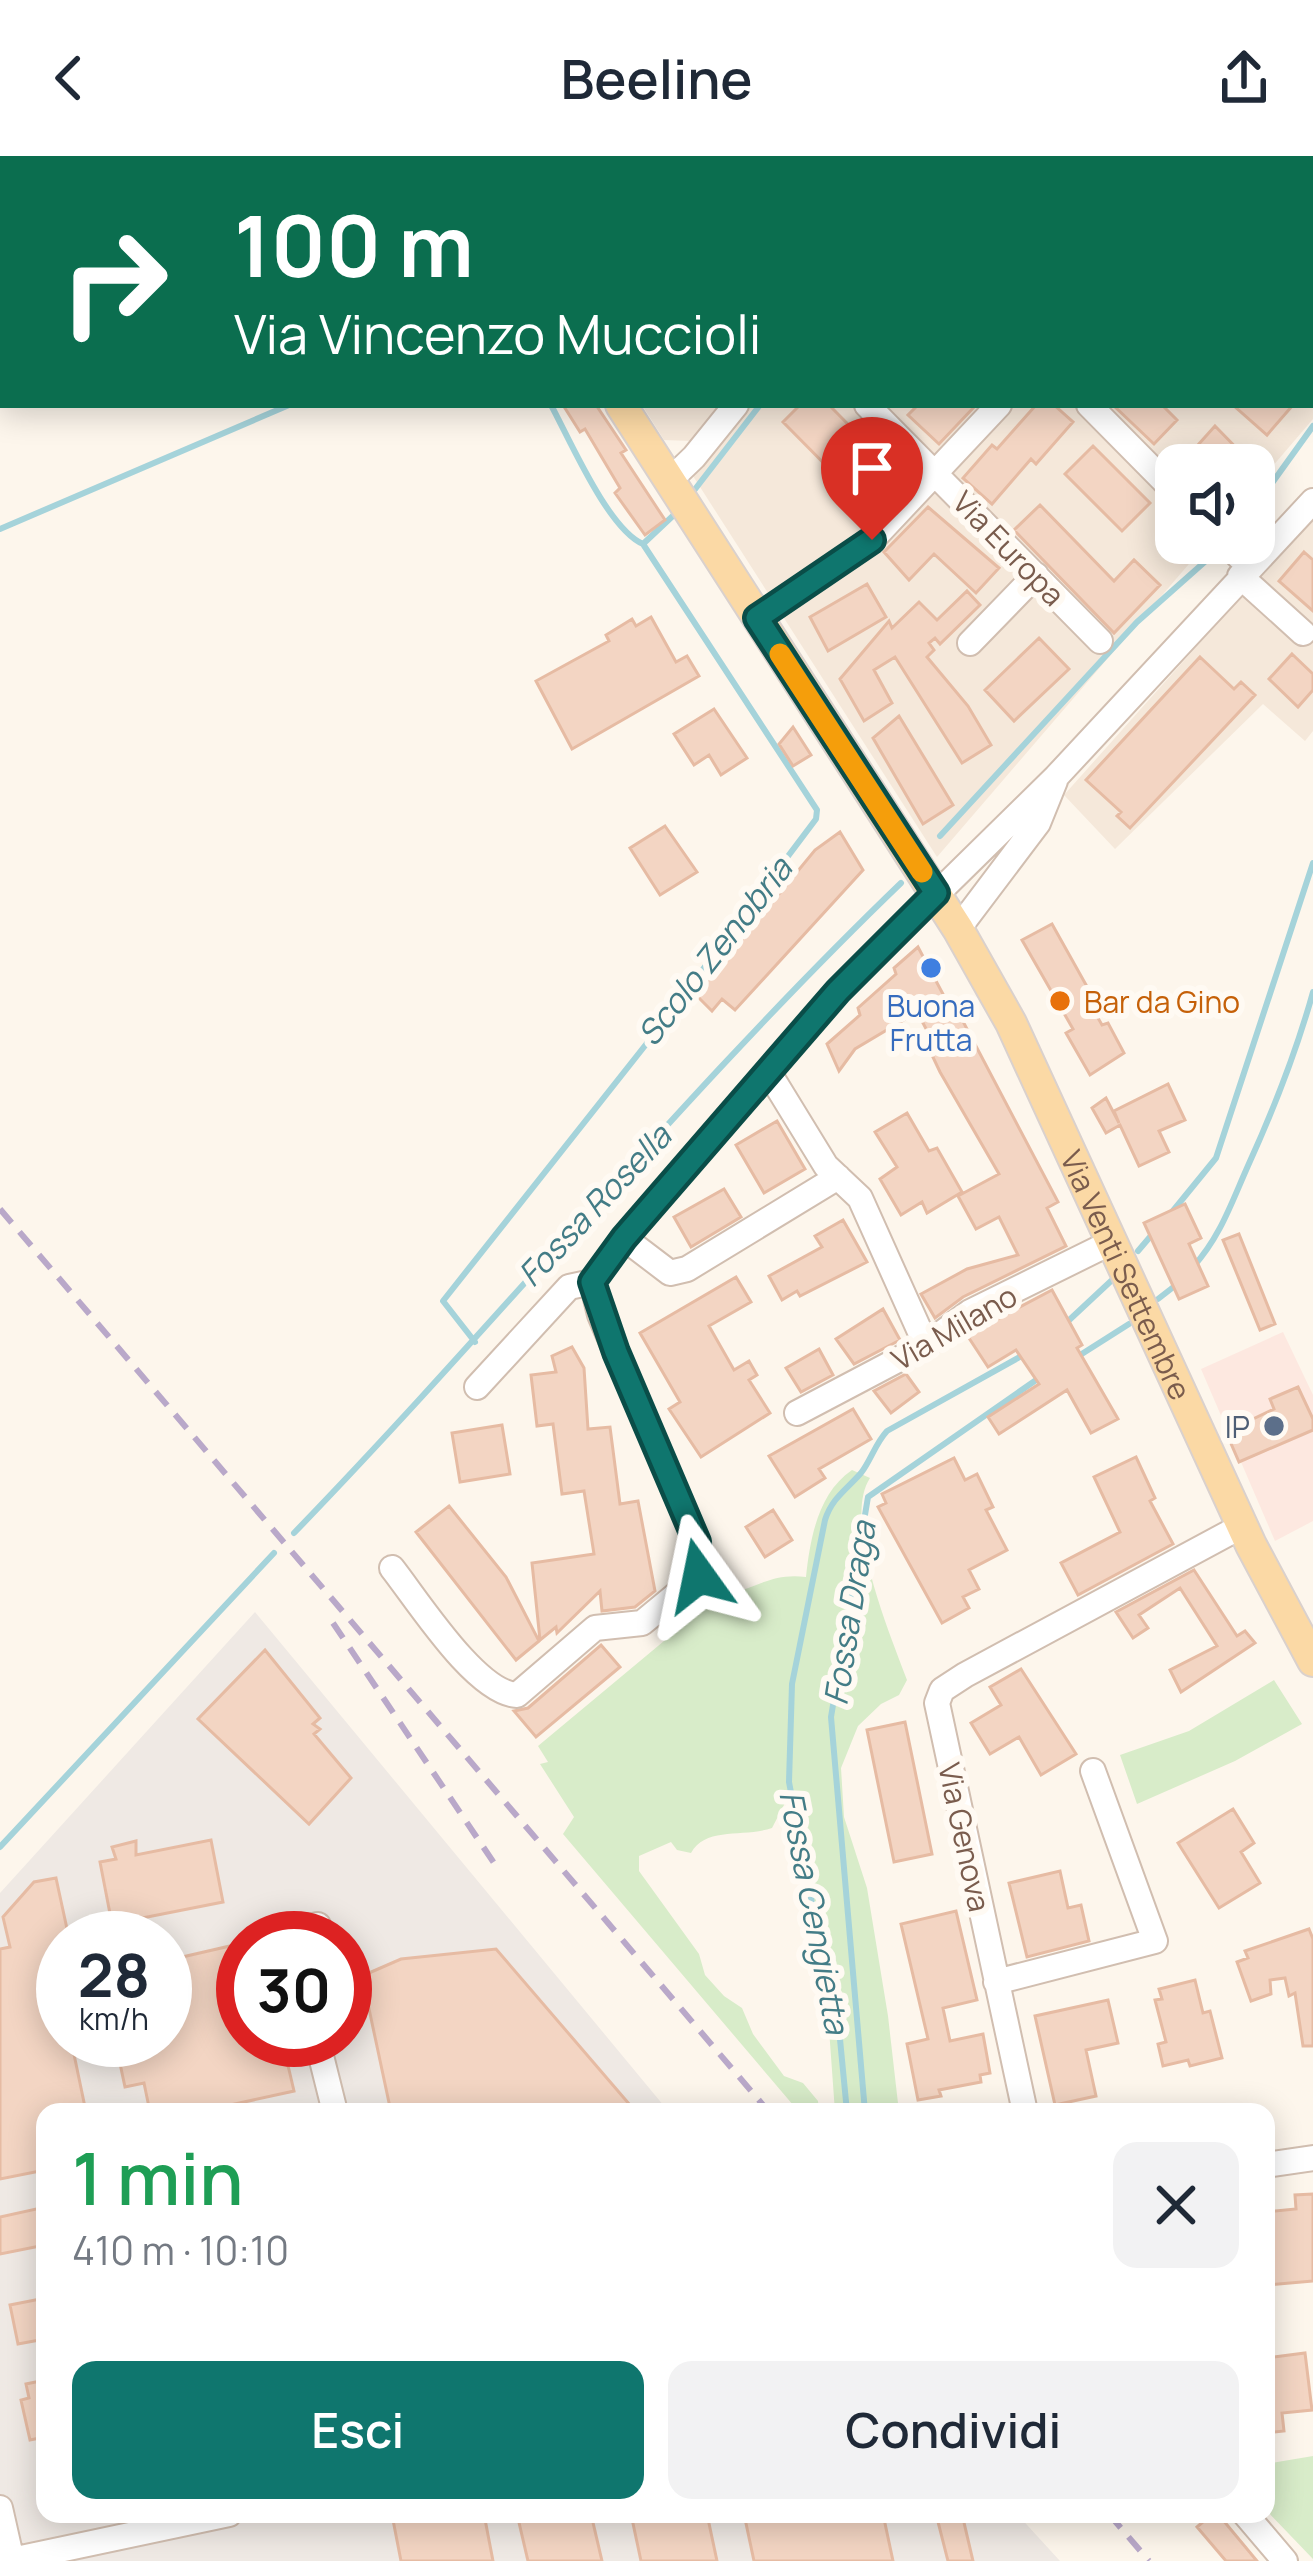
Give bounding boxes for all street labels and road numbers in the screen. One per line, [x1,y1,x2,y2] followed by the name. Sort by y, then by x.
[944,482,1074,614] street label: Via Europa
[1052,1143,1202,1406] street label: Via Venti Settembre
[884,1275,1024,1379] street label: Via Milano
[929,1759,1001,1915] street label: Via Genova

